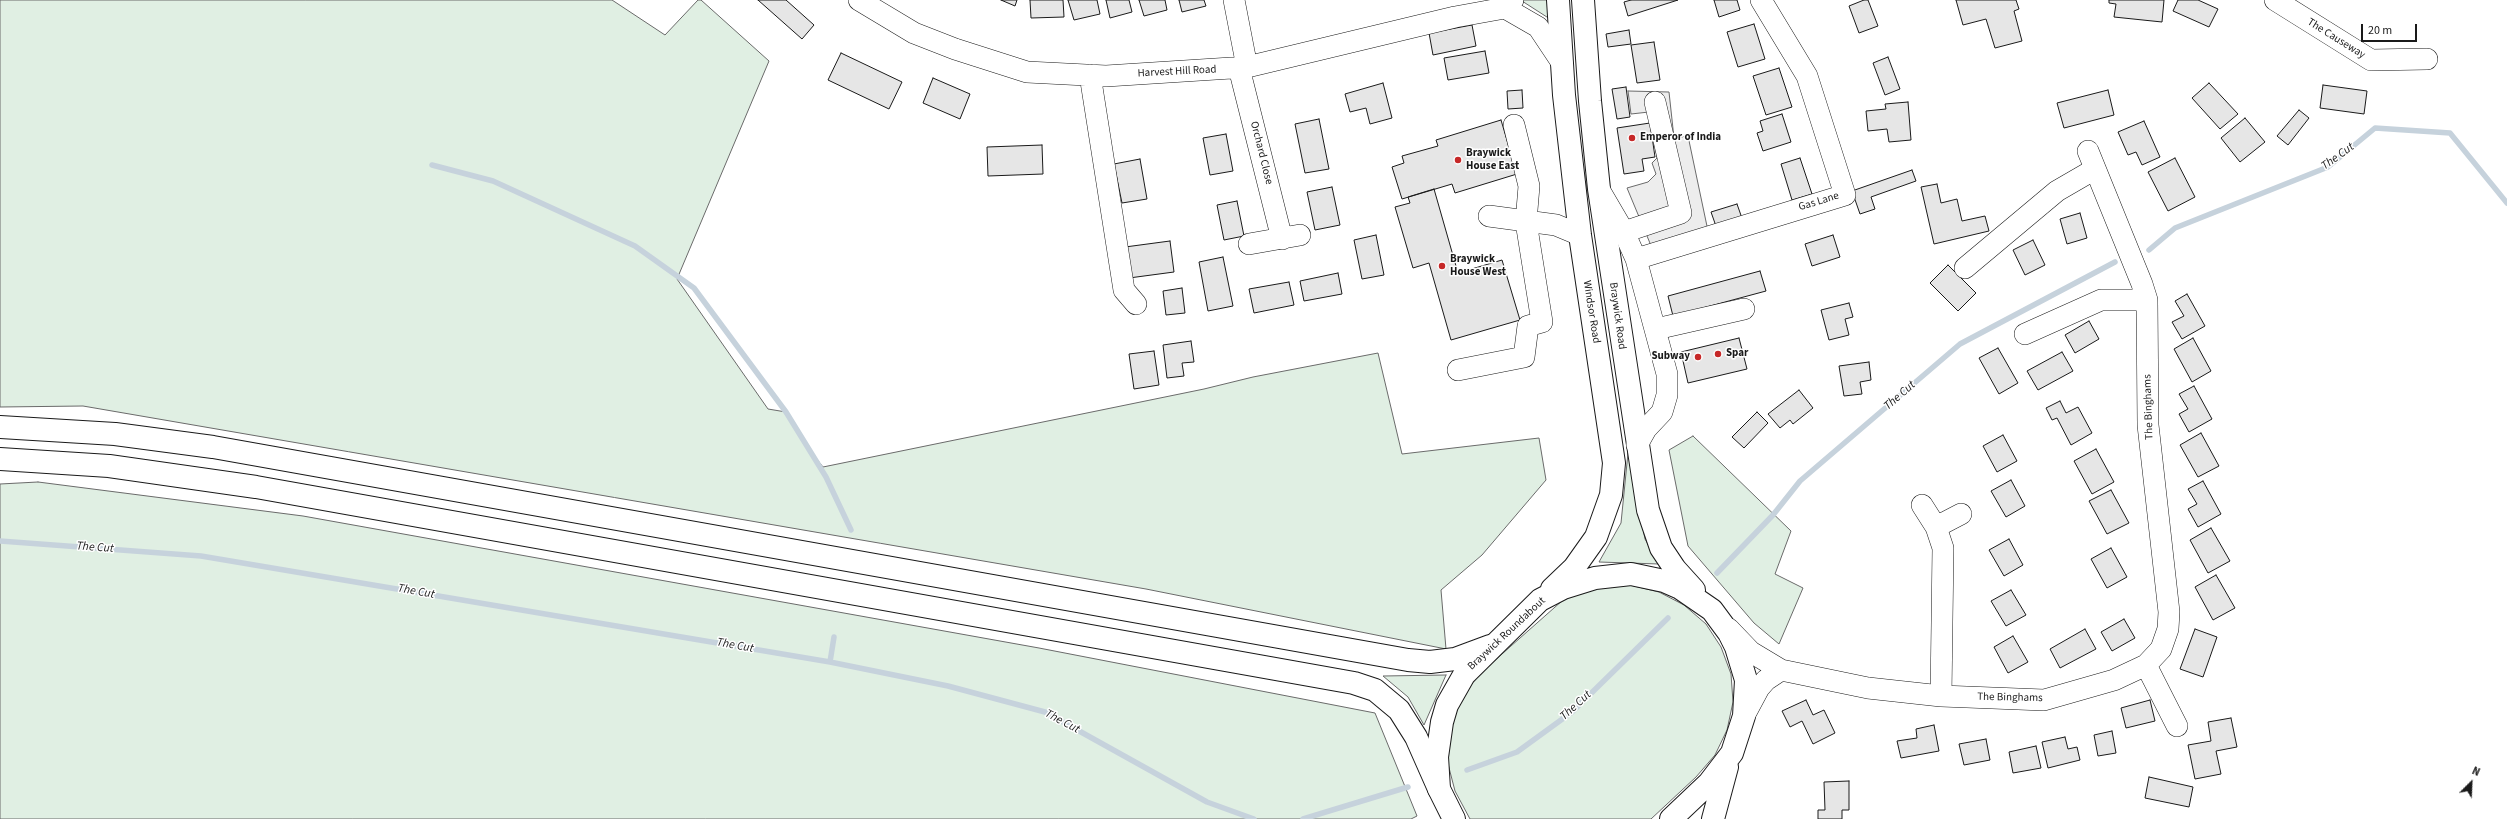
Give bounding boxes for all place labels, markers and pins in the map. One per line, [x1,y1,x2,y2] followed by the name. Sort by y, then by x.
[1640,131,1721,145] place label: Emperor of India
[1627,133,1637,143] marker: Emperor of India
[1466,147,1519,173] place label: Braywick House East
[1453,155,1463,165] marker: Braywick House East
[1450,253,1506,279] place label: Braywick House West
[1437,261,1447,271] marker: Braywick House West
[1726,347,1748,361] place label: Spar
[1713,349,1723,359] marker: Spar
[1651,350,1690,364] place label: Subway
[1693,352,1703,362] marker: Subway

